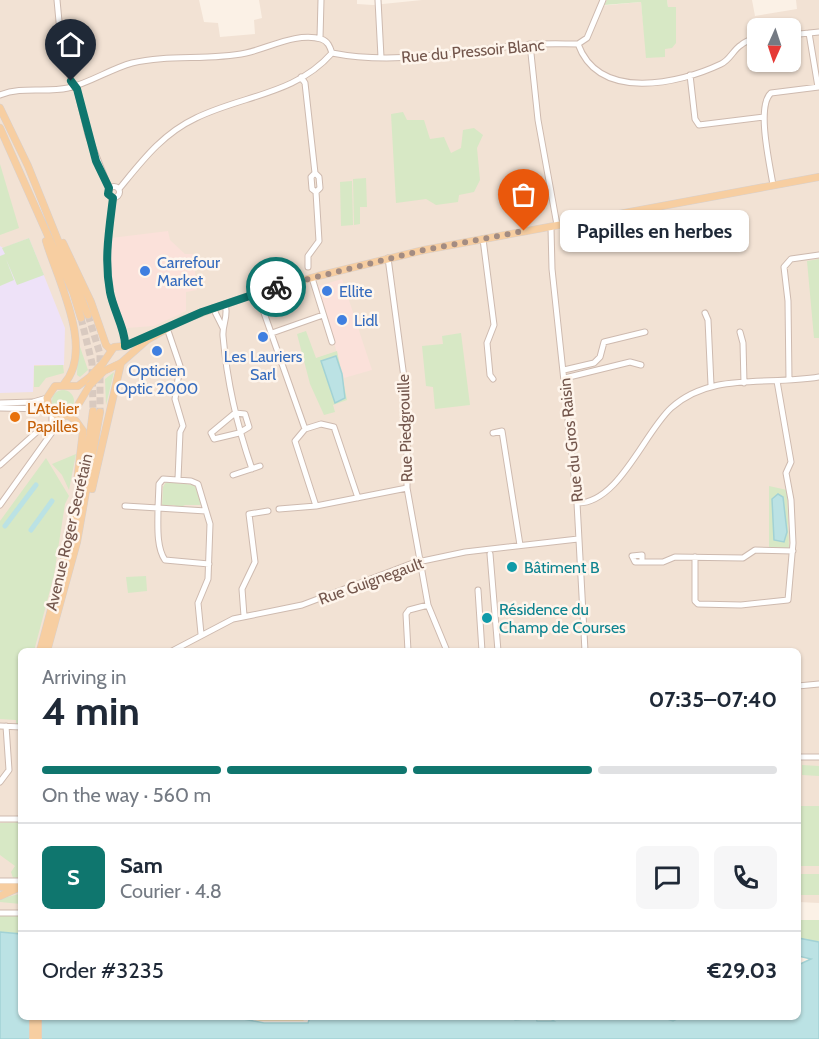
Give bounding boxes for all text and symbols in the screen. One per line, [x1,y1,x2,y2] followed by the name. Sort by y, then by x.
[747,18,801,72] north arrow
[747,18,801,72] map controls
[45,19,96,81] pin
[54,28,87,61] icon: home
[401,35,545,67] street label: Rue du Pressoir Blanc
[498,169,549,231] pin
[507,178,540,211] icon: bag
[560,210,749,252] callout: Papilles en herbes
[577,219,732,243] text: Papilles en herbes
[157,253,221,290] place label: Carrefour Market
[246,257,306,317] courier
[138,264,152,278] marker: Carrefour Market
[260,271,293,304] icon: bike
[339,282,372,301] place label: Ellite
[320,284,334,298] marker: Ellite
[354,311,378,330] place label: Lidl
[335,313,349,327] marker: Lidl
[256,330,270,344] marker: Les Lauriers Sarl
[150,344,164,358] marker: Opticien Optic 2000
[224,347,303,384] place label: Les Lauriers Sarl
[116,361,198,398] place label: Opticien Optic 2000
[394,374,416,482] street label: Rue Piedgrouille
[555,377,587,503] street label: Rue du Gros Raisin
[27,399,80,436] place label: L'Atelier Papilles
[8,410,22,424] marker: L'Atelier Papilles
[42,452,96,612] street label: Avenue Roger Secrétain
[316,553,427,609] street label: Rue Guignegault
[524,558,600,577] place label: Bâtiment B
[505,560,519,574] marker: Bâtiment B
[499,600,626,637] place label: Résidence du Champ de Courses
[480,611,494,625] marker: Résidence du Champ de Courses
[42,665,126,689] text: Arriving in
[649,686,777,713] text: 07:35–07:40
[42,687,140,735] text: 4 min
[42,783,211,807] text: On the way · 560 m
[636,846,699,909] button: chat
[714,846,777,909] button: phone
[120,852,163,879] text: Sam
[67,864,80,891] text: S
[120,879,222,903] text: Courier · 4.8
[42,957,164,984] text: Order #3235
[707,957,777,984] text: €29.03

